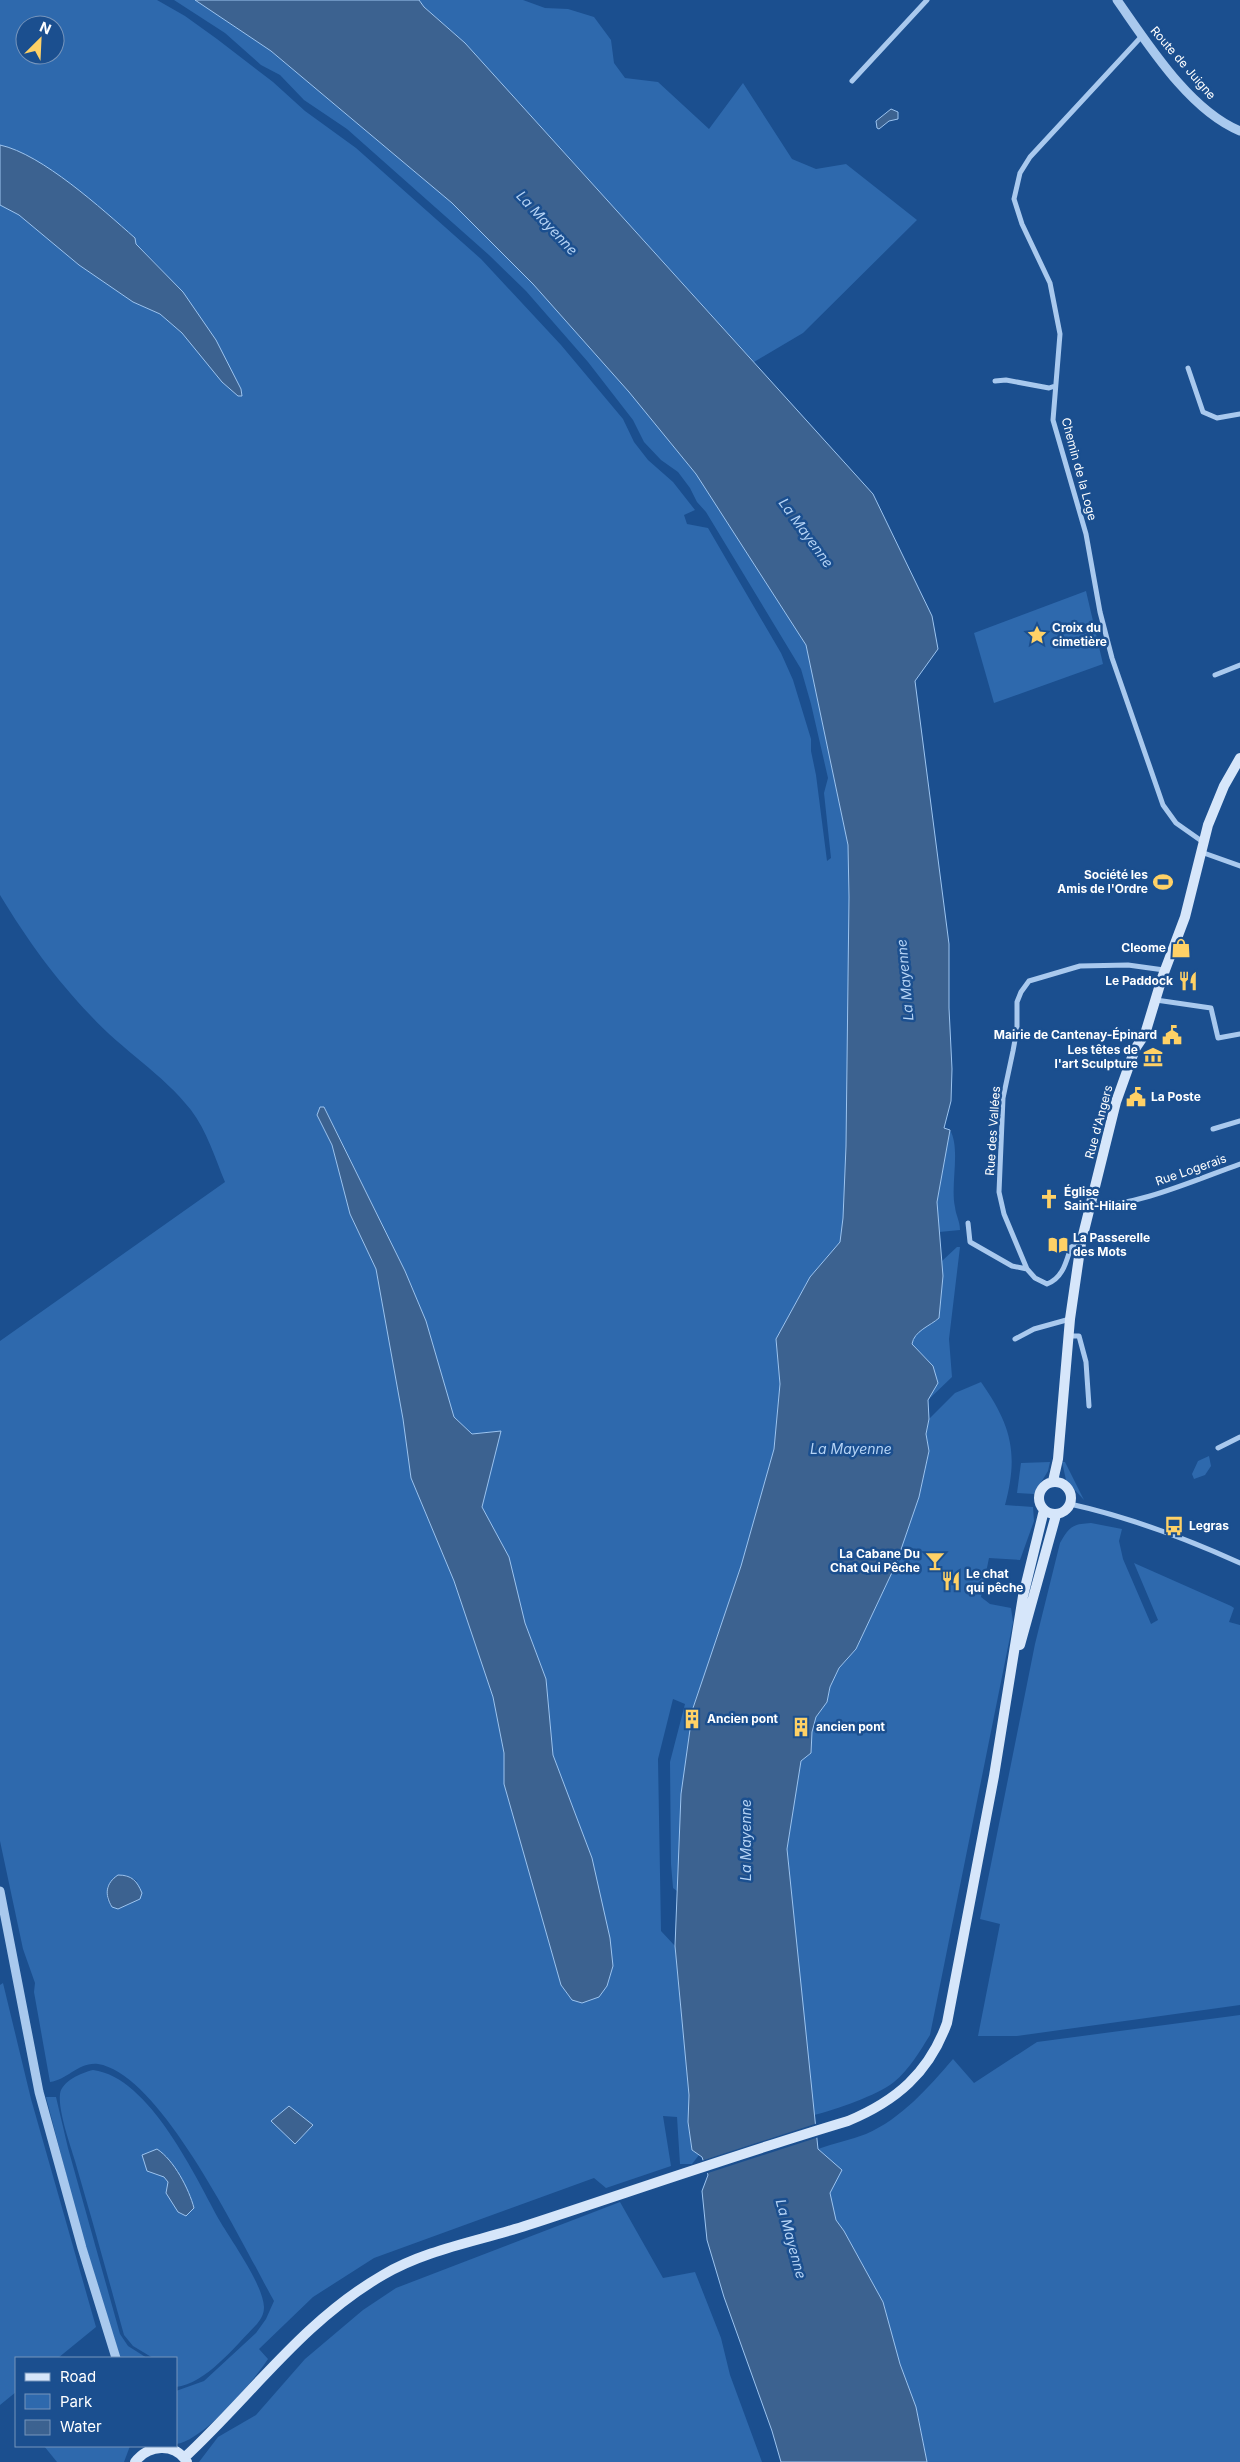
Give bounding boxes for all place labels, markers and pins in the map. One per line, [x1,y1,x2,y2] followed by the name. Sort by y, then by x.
[1052,620,1107,649] place label: Croix du cimetière
[1026,624,1048,646] place icon: Croix du cimetière
[1057,867,1148,896] place label: Société les Amis de l'Ordre
[1152,871,1174,893] sports icon: Société les Amis de l'Ordre
[1170,937,1192,959] shop icon: Cleome
[1121,940,1166,955] place label: Cleome
[1177,970,1199,992] restaurant icon: Le Paddock
[1105,973,1173,988] place label: Le Paddock
[1161,1024,1183,1046] public building icon: Mairie de Cantenay-Épinard
[994,1027,1157,1042] place label: Mairie de Cantenay-Épinard
[1055,1042,1138,1071] place label: Les têtes de l'art Sculpture
[1142,1046,1164,1068] museum icon: Les têtes de l'art Sculpture
[1125,1086,1147,1108] public building icon: La Poste
[1151,1089,1201,1104] place label: La Poste
[1064,1184,1137,1213] place label: Église Saint-Hilaire
[1038,1188,1060,1210] church icon: Église Saint-Hilaire
[1073,1230,1150,1259] place label: La Passerelle des Mots
[1047,1234,1069,1256] library icon: La Passerelle des Mots
[1163,1515,1185,1537] bus stop icon: Legras
[1189,1518,1229,1533] place label: Legras
[830,1546,920,1575] place label: La Cabane Du Chat Qui Pêche
[924,1550,946,1572] bar icon: La Cabane Du Chat Qui Pêche
[966,1566,1024,1595] place label: Le chat qui pêche
[940,1570,962,1592] restaurant icon: Le chat qui pêche
[681,1708,703,1730] building icon: Ancien pont
[707,1711,779,1726] place label: Ancien pont
[790,1716,812,1738] building icon: ancien pont
[816,1719,886,1734] place label: ancien pont

